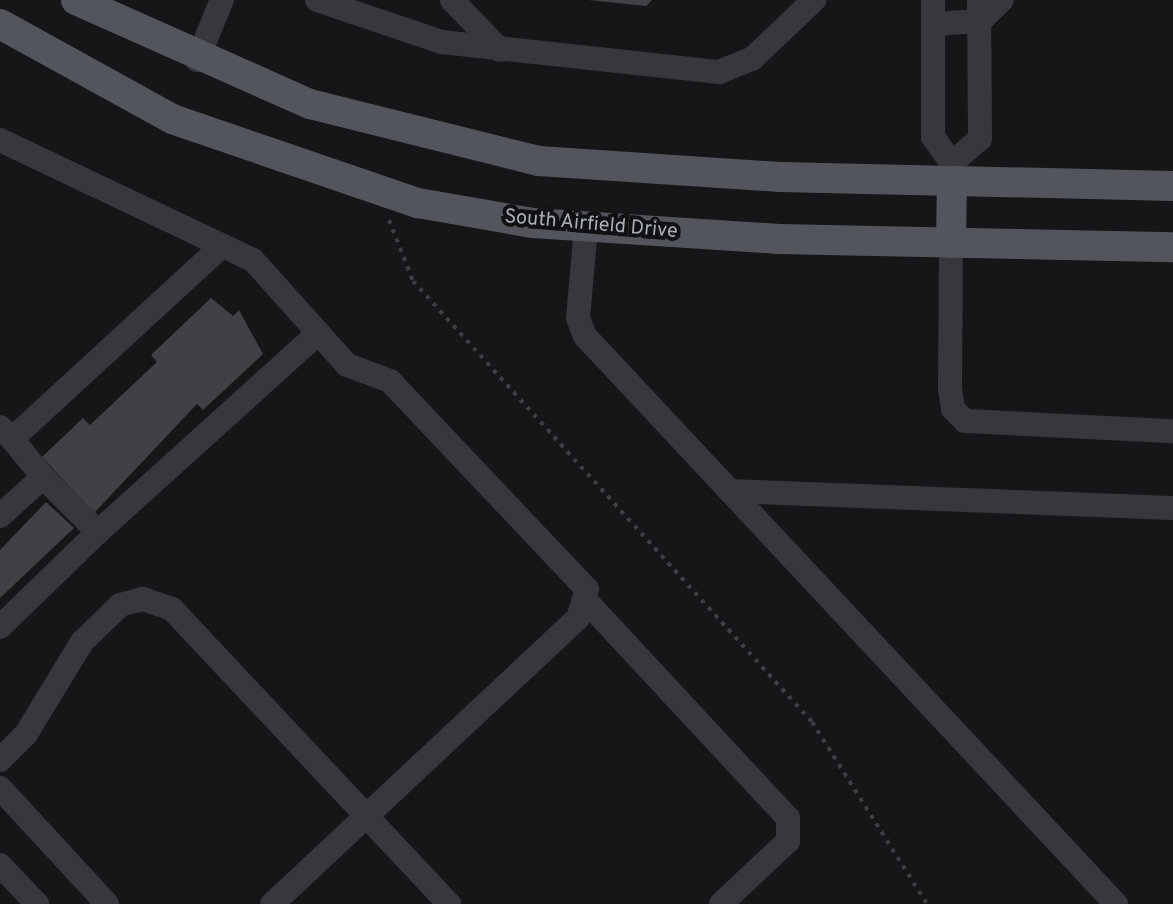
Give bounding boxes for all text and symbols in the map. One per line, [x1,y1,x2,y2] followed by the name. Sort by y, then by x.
[503,205,679,245] street label: South Airfield Drive

